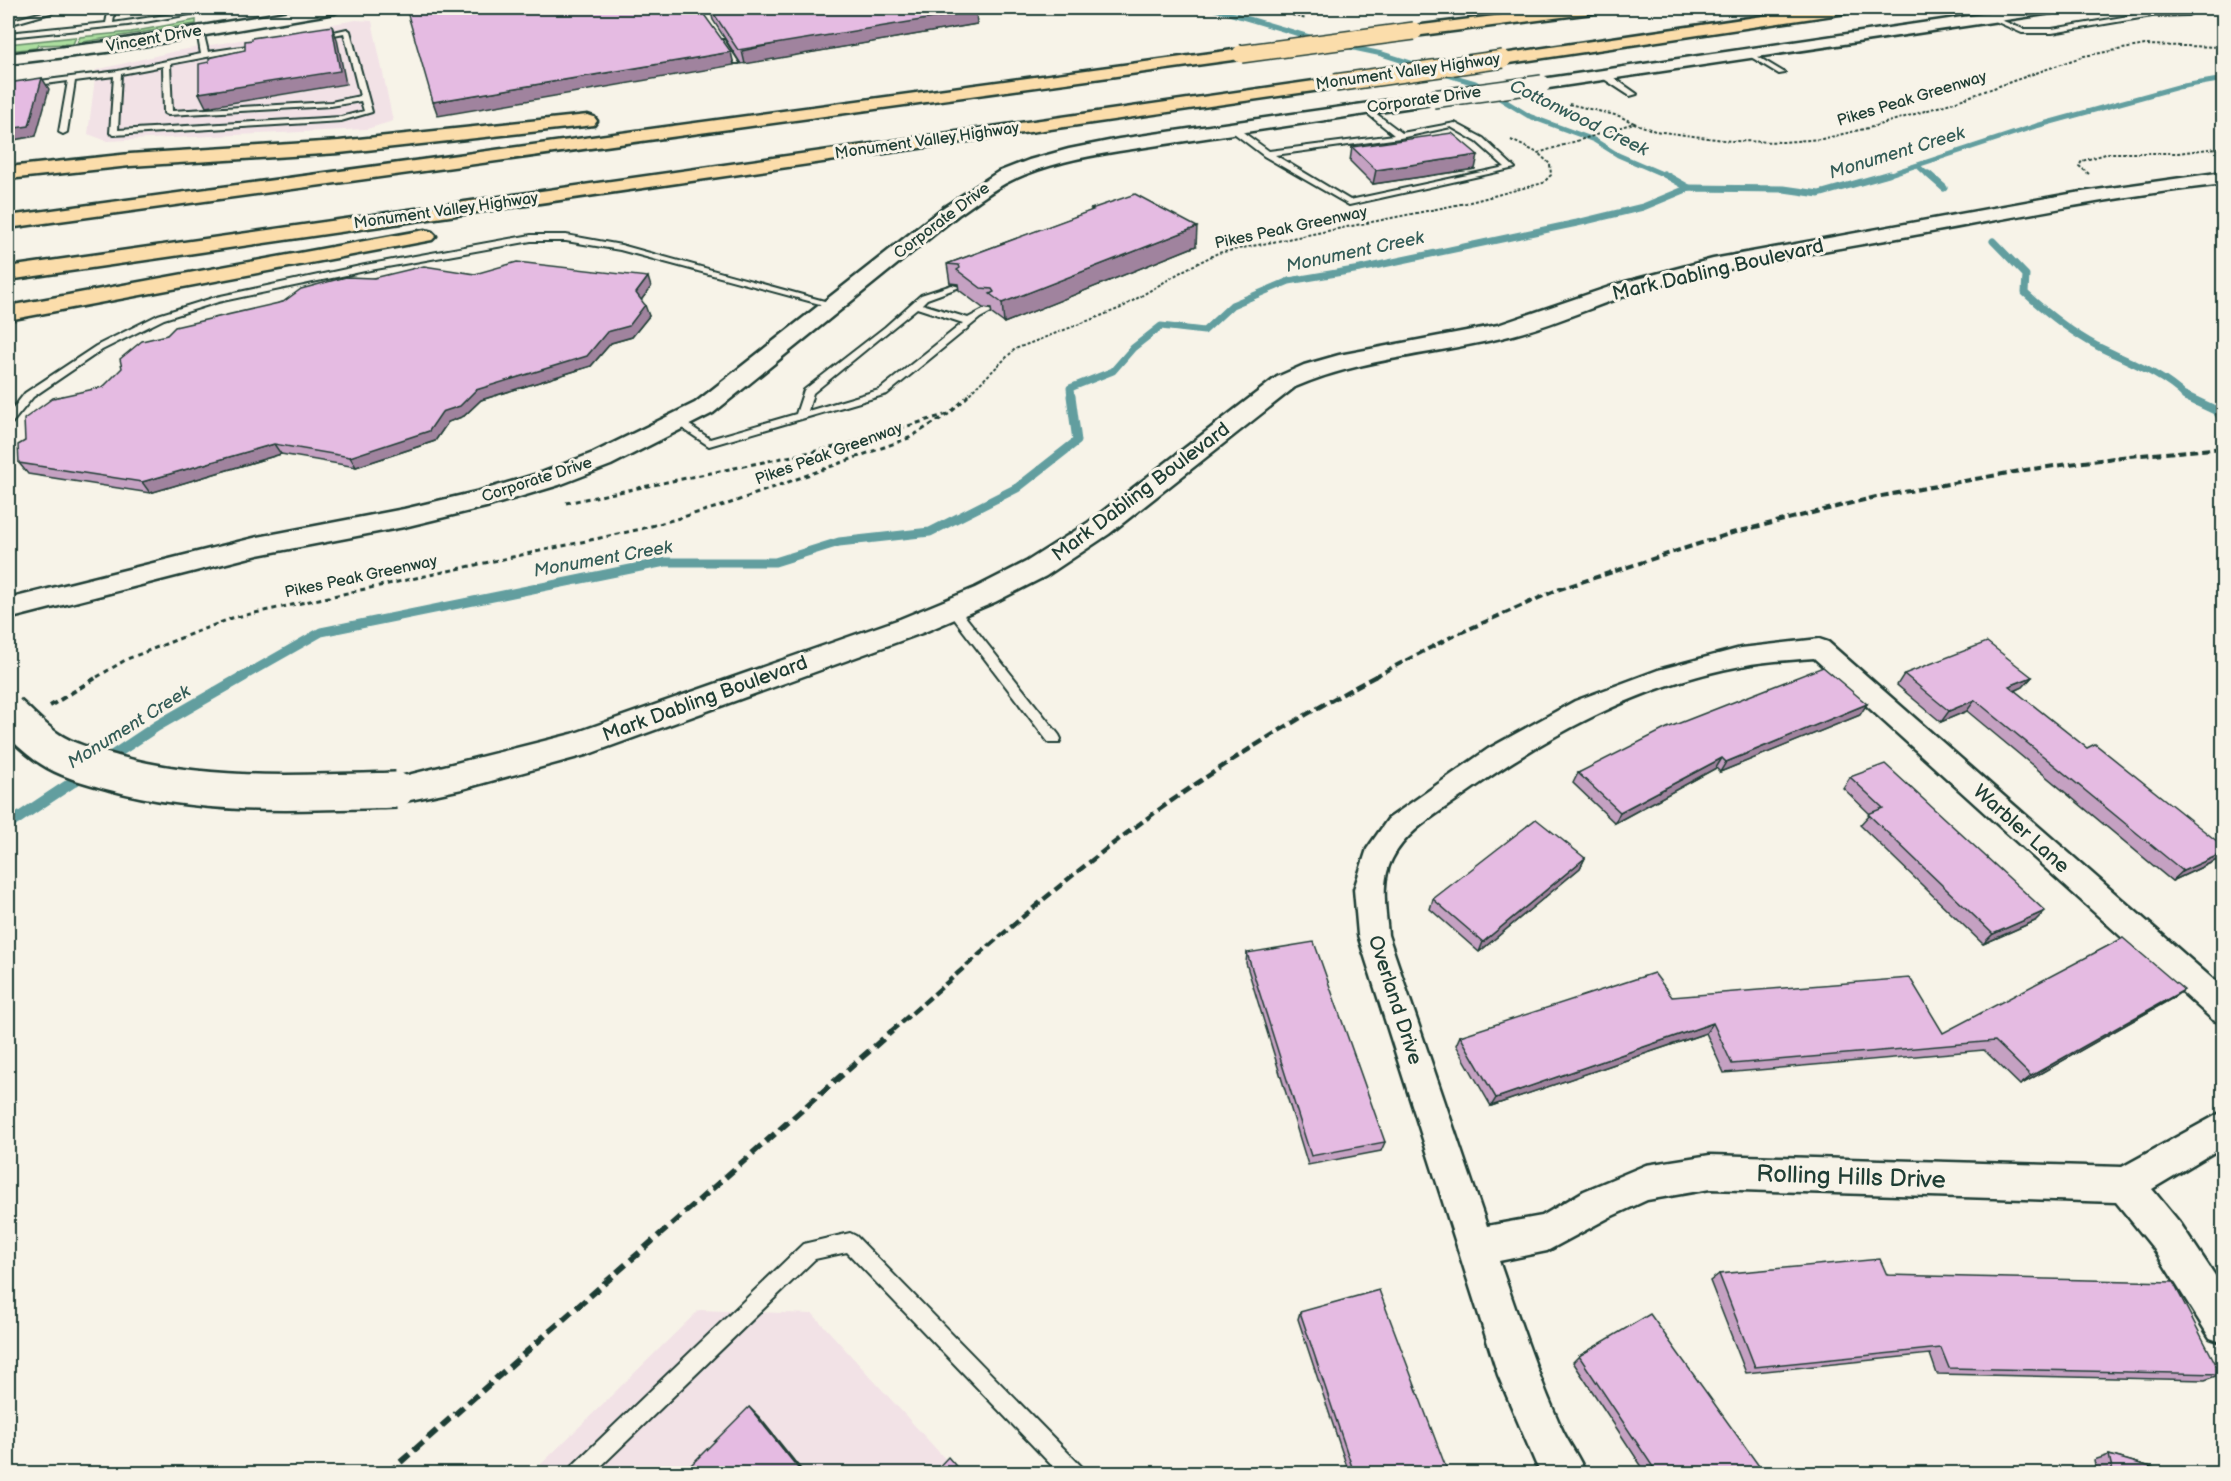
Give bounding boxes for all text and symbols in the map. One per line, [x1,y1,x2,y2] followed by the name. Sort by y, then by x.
[105,21,204,57] street label: Vincent Drive
[1315,50,1502,94] street label: Monument Valley Highway
[1835,67,1990,131] street label: Pikes Peak Greenway
[1506,75,1653,161] water label: Cottonwood Creek
[1366,83,1483,117] street label: Corporate Drive
[834,119,1021,163] street label: Monument Valley Highway
[1827,122,1969,184] water label: Monument Creek
[890,179,994,263] street label: Corporate Drive
[353,189,540,233] street label: Monument Valley Highway
[1213,202,1370,253] street label: Pikes Peak Greenway
[1284,227,1427,277] water label: Monument Creek
[1610,234,1826,306] street label: Mark Dabling Boulevard
[1047,417,1235,567] street label: Mark Dabling Boulevard
[753,418,906,490] street label: Pikes Peak Greenway
[479,453,595,507] street label: Corporate Drive
[532,536,675,582] water label: Monument Creek
[283,551,440,602] street label: Pikes Peak Greenway
[599,651,811,747] street label: Mark Dabling Boulevard
[64,680,195,773] water label: Monument Creek
[1968,780,2074,879] street label: Warbler Lane
[1363,932,1427,1068] street label: Overland Drive
[1756,1159,1946,1195] street label: Rolling Hills Drive

